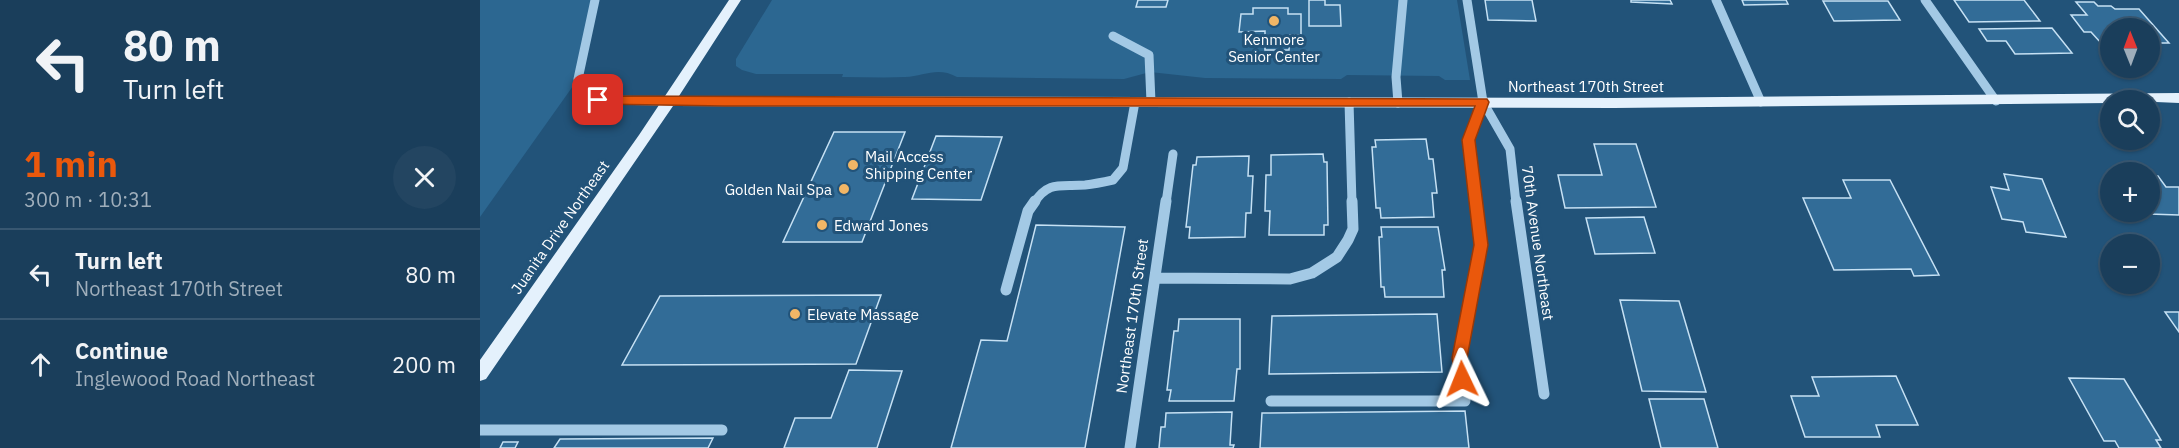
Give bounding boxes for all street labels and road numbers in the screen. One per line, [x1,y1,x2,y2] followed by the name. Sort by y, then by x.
[1508,77,1664,96] street label: Northeast 170th Street
[507,157,613,297] street label: Juanita Drive Northeast
[1518,164,1558,322] street label: 70th Avenue Northeast
[1112,237,1152,395] street label: Northeast 170th Street

